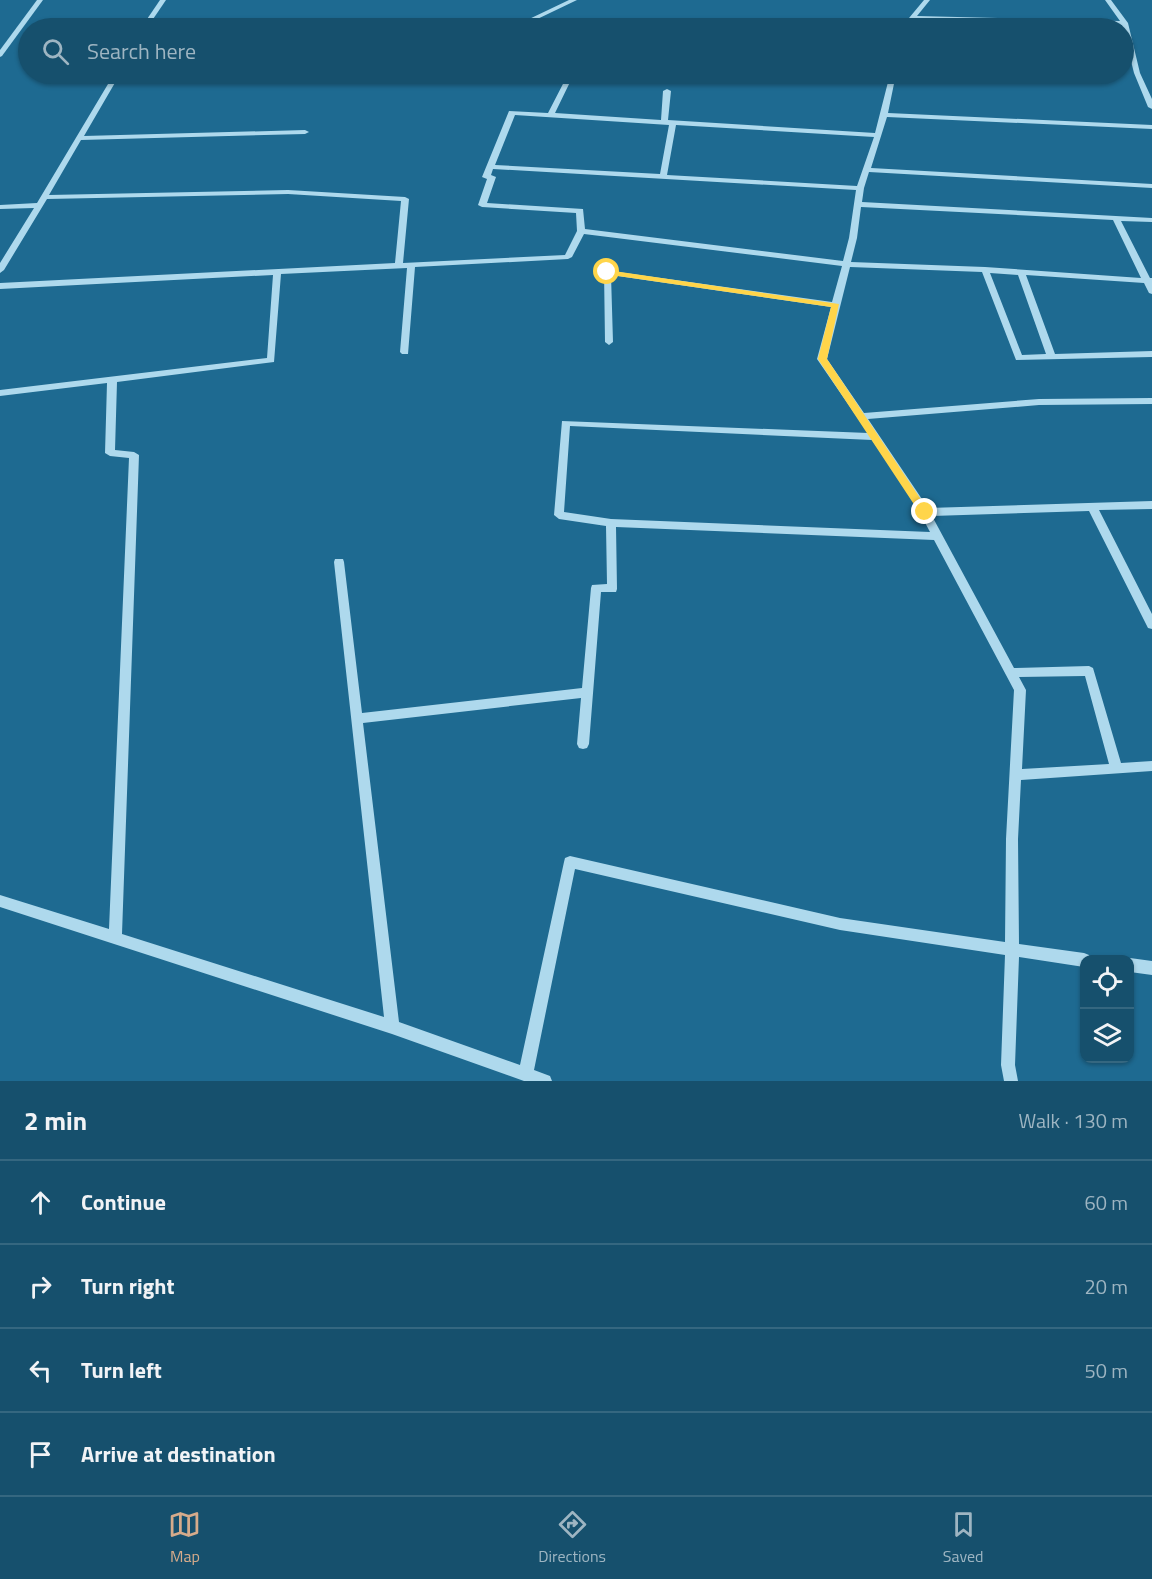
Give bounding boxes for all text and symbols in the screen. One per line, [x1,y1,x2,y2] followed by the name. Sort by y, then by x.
[18,18,1134,84] search box
[87,34,196,68] text: Search here
[39,35,72,68] icon: search
[593,258,619,284] route start
[911,498,937,524] route end
[1080,955,1134,1063] map controls
[1080,955,1134,1009] button: locate
[1080,1009,1134,1063] button: layers
[24,1101,87,1140] text: 2 min
[1019,1105,1128,1136] text: Walk · 130 m
[81,1185,166,1219] text: Continue
[24,1186,57,1219] icon: ahead
[1084,1187,1128,1218] text: 60 m
[81,1269,175,1303] text: Turn right
[24,1270,57,1303] icon: right
[1084,1271,1128,1302] text: 20 m
[81,1353,162,1387] text: Turn left
[24,1354,57,1387] icon: left
[1084,1355,1128,1386] text: 50 m
[81,1437,276,1471] text: Arrive at destination
[24,1438,57,1471] icon: arrive
[168,1508,201,1568] tab: Map
[538,1508,606,1568] tab: Directions
[943,1508,984,1568] tab: Saved

